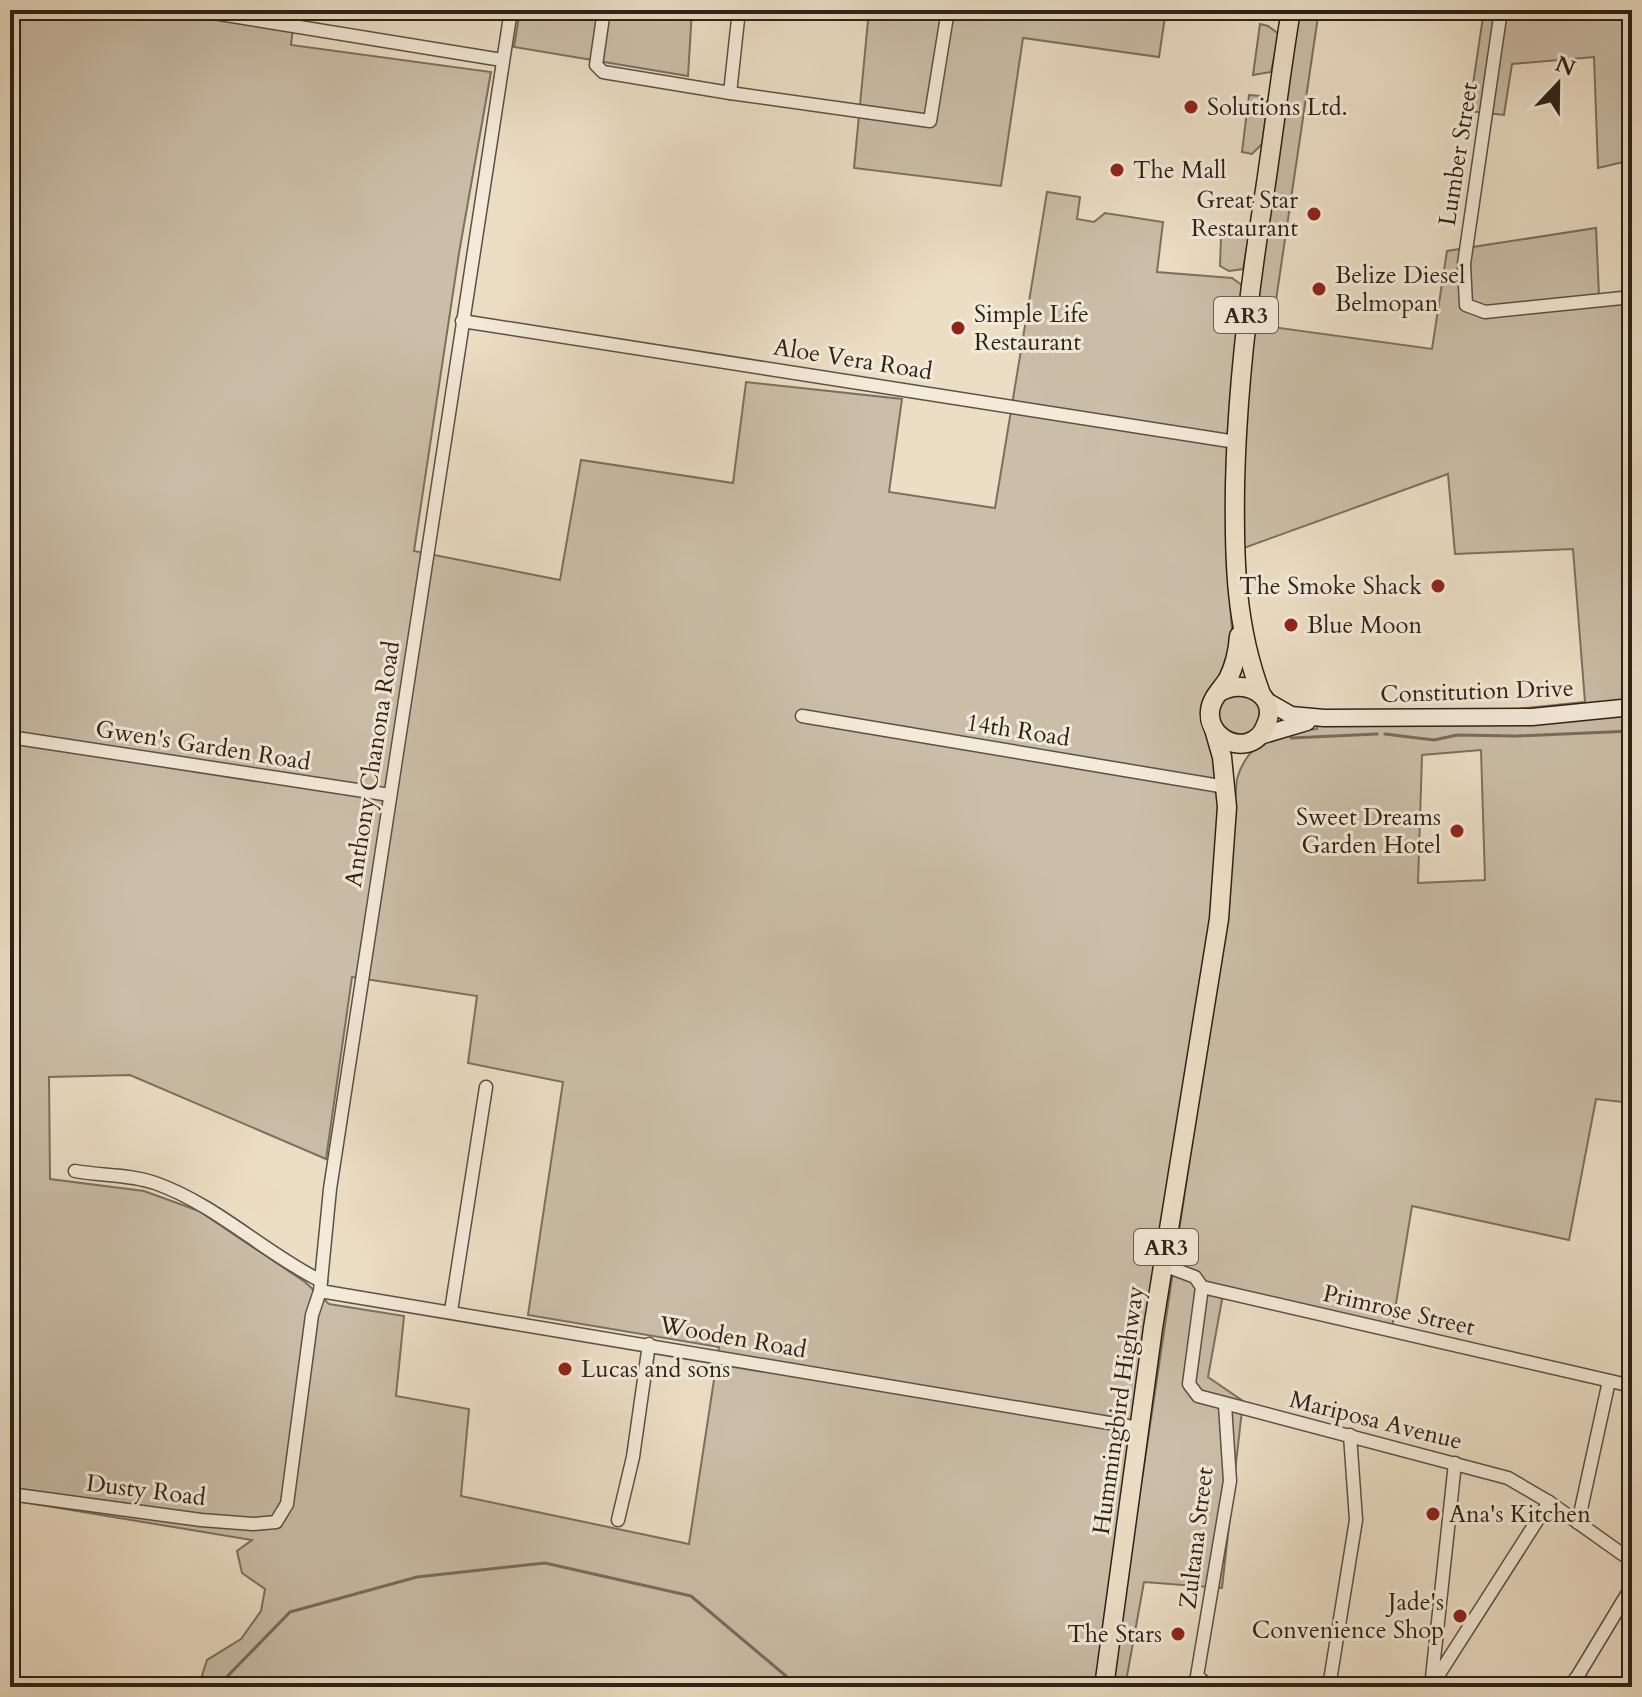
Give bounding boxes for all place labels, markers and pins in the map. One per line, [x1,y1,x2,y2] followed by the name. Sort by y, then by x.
[1207,91,1348,124] place label: Solutions Ltd.
[1182,98,1200,116] marker: Solutions Ltd.
[1133,154,1226,187] place label: The Mall
[1108,161,1126,179] marker: The Mall
[1191,184,1298,245] place label: Great Star Restaurant
[1305,205,1323,223] marker: Great Star Restaurant
[1335,259,1465,320] place label: Belize Diesel Belmopan
[1310,280,1328,298] marker: Belize Diesel Belmopan
[974,298,1089,359] place label: Simple Life Restaurant
[949,319,967,337] marker: Simple Life Restaurant
[1239,570,1422,603] place label: The Smoke Shack
[1429,577,1447,595] marker: The Smoke Shack
[1307,609,1422,642] place label: Blue Moon
[1282,616,1300,634] marker: Blue Moon
[1296,801,1441,862] place label: Sweet Dreams Garden Hotel
[1448,822,1466,840] marker: Sweet Dreams Garden Hotel
[581,1353,730,1386] place label: Lucas and sons
[556,1360,574,1378] marker: Lucas and sons
[1449,1498,1591,1531] place label: Ana's Kitchen
[1424,1505,1442,1523] marker: Ana's Kitchen
[1252,1586,1444,1647] place label: Jade's Convenience Shop
[1451,1607,1469,1625] marker: Jade's Convenience Shop
[1067,1618,1162,1651] place label: The Stars
[1169,1625,1187,1643] marker: The Stars

